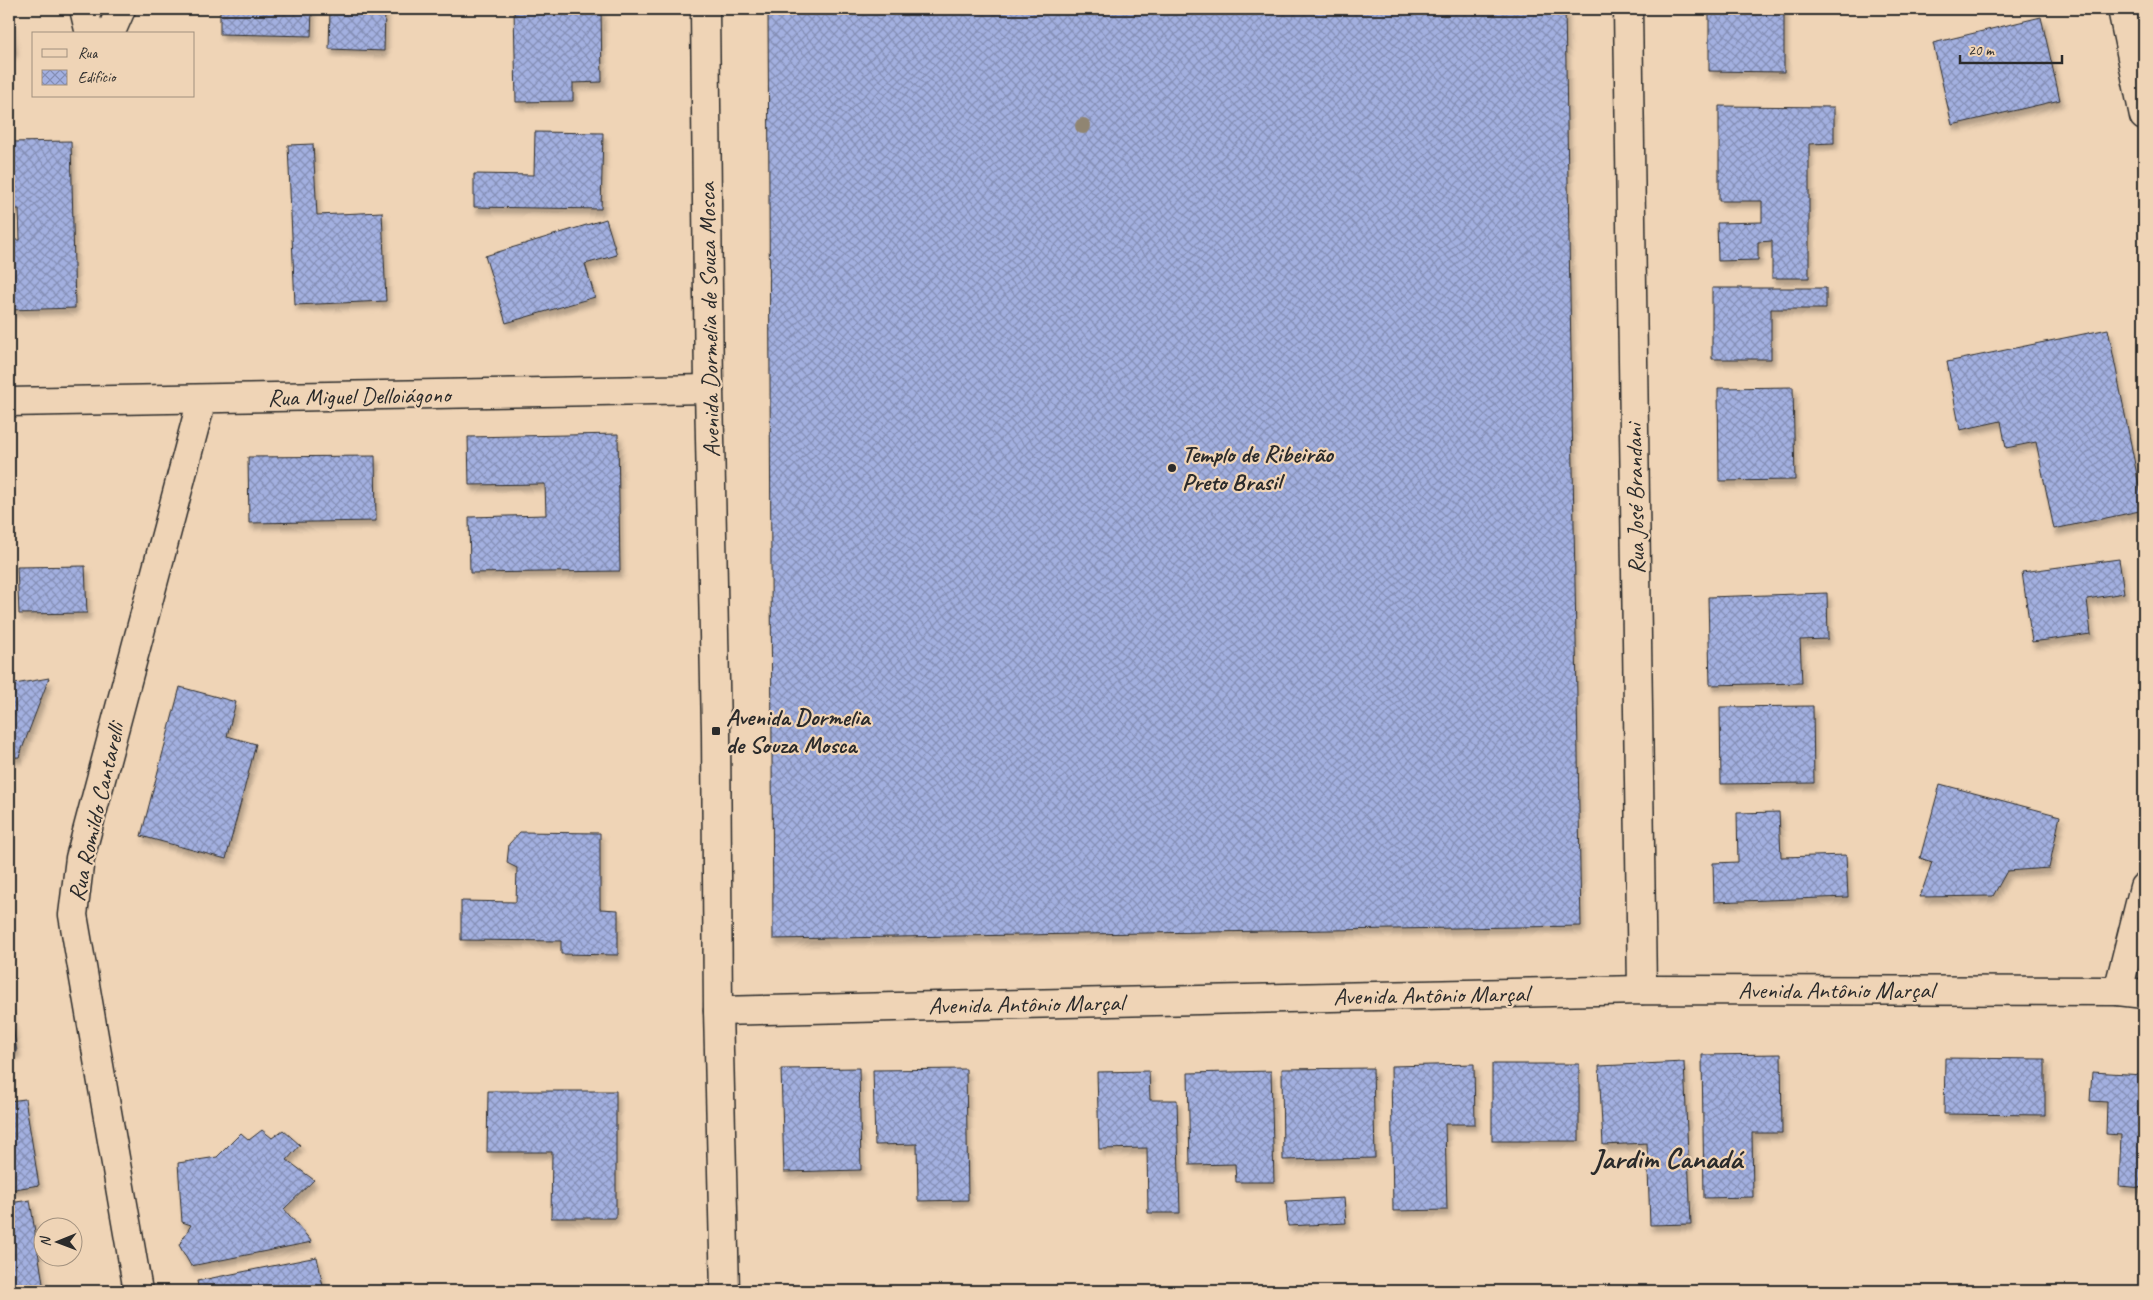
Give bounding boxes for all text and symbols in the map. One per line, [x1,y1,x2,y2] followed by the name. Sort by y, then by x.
[32,32,195,98] legend
[1960,32,2063,64] scale bar
[1968,41,1995,60] text: 20 m
[78,44,98,63] text: Rua
[78,68,117,87] text: Edifício
[692,181,726,458] street label: Avenida Dormelia de Souza Mosca
[267,379,453,413] street label: Rua Miguel Delloiágono
[1619,420,1651,575] street label: Rua José Brandani
[1182,439,1335,497] place label: Templo de Ribeirão Preto Brasil
[1166,462,1178,474] marker: Templo de Ribeirão Preto Brasil
[726,702,872,760] place label: Avenida Dormelia de Souza Mosca
[61,717,132,904] street label: Rua Romildo Cantarelli
[710,725,722,737] marker: Avenida Dormelia de Souza Mosca
[1738,975,1938,1005] street label: Avenida Antônio Marçal
[1333,978,1533,1012] street label: Avenida Antônio Marçal
[928,987,1128,1021] street label: Avenida Antônio Marçal
[1590,1140,1745,1177] district label: Jardim Canadá
[32,1218,82,1268] north arrow
[37,1235,54,1247] text: N

